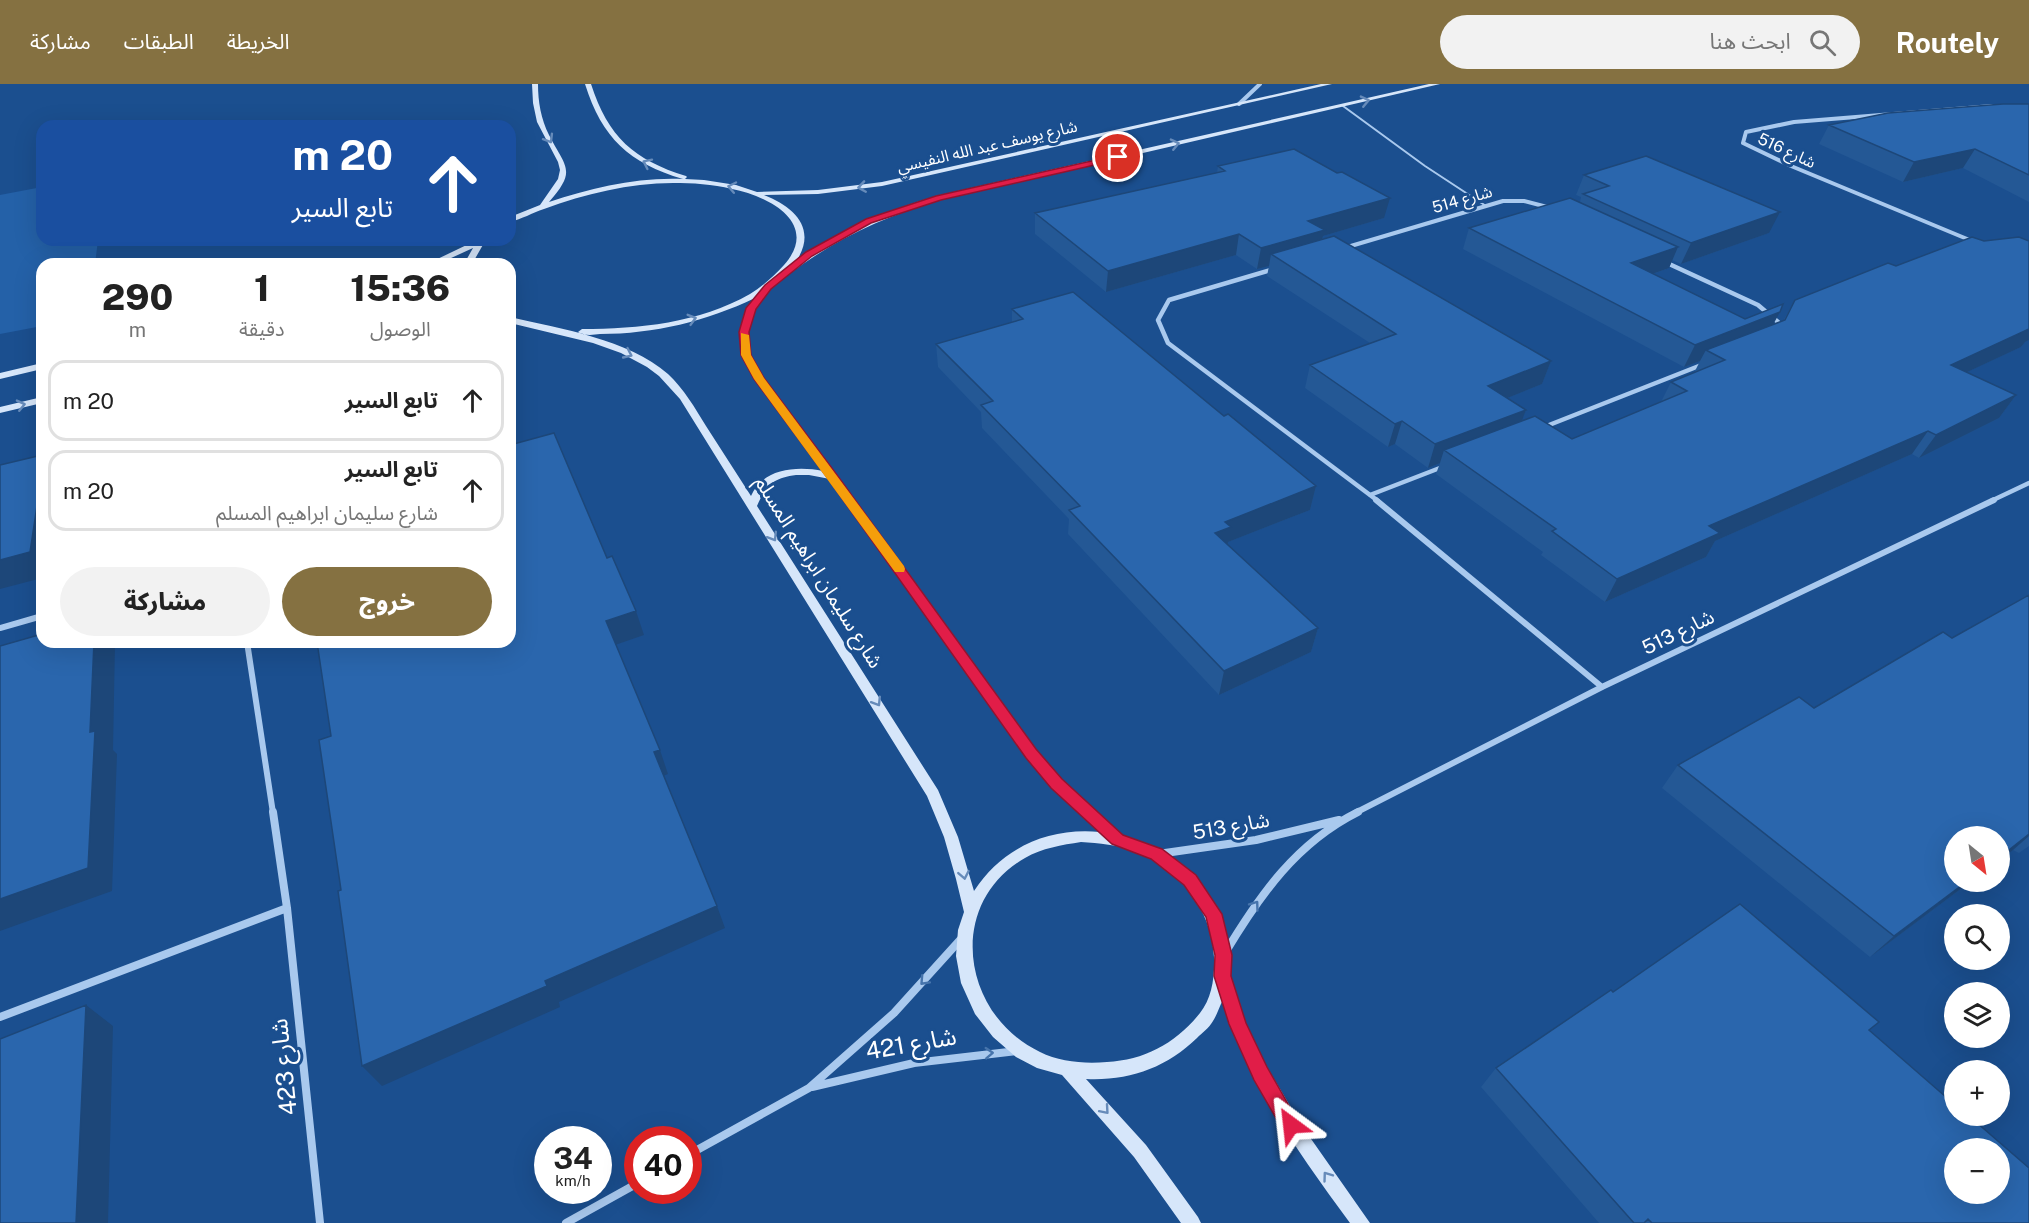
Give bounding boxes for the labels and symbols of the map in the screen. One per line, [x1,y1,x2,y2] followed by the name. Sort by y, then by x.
[1360,95,1370,108] one-way arrow
[895,116,1080,179] street label: شارع يوسف عبد الله النفيسي
[1753,129,1819,175] street label: شارع 516
[1092,131,1143,182] pin
[542,133,554,143] one-way arrow
[1170,138,1180,151] one-way arrow
[643,159,654,171] one-way arrow
[727,181,737,194] one-way arrow
[857,181,866,193] one-way arrow
[1430,182,1495,220] street label: شارع 514
[686,314,697,326] one-way arrow
[622,346,633,358] one-way arrow
[16,399,26,412] one-way arrow
[747,471,888,674] street label: شارع سليمان ابراهيم المسلم
[766,530,777,541] one-way arrow
[1638,604,1719,662] street label: شارع 513
[869,696,881,706] one-way arrow
[1191,807,1272,847] street label: شارع 513
[1944,826,2010,892] north arrow
[957,870,970,880] one-way arrow
[1248,901,1259,912] one-way arrow
[920,974,931,985] one-way arrow
[264,1017,306,1117] street label: شارع 423
[863,1021,959,1069] street label: شارع 421
[985,1046,994,1059] one-way arrow
[1259,1093,1323,1157] position arrow
[1098,1103,1109,1114] one-way arrow
[624,1126,702,1204] speed limit sign: 40
[1323,1171,1334,1182] one-way arrow

